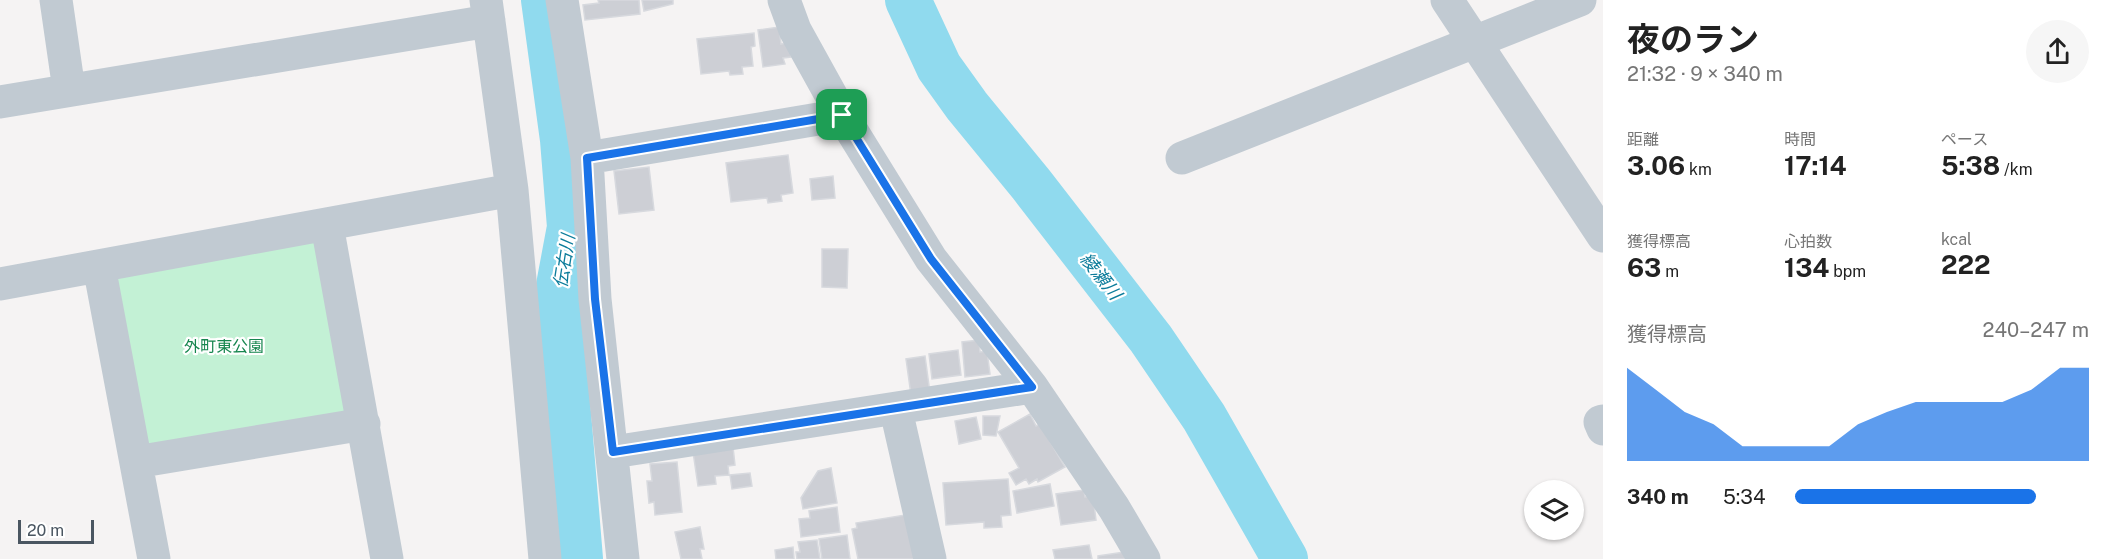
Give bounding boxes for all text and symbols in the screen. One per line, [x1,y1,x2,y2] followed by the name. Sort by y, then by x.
[1627,20,1759,58] text: 夜のラン
[2026,20,2089,83] button: share
[1627,62,1783,86] text: 21:32 · 9 × 340 m
[816,89,867,140] pin
[825,98,858,131] icon: arrive
[1627,130,1659,149] text: 距離
[1784,130,1816,149] text: 時間
[1941,130,1988,149] text: ペース
[1627,150,1685,181] text: 3.06
[1784,150,1847,181] text: 17:14
[1941,150,2000,181] text: 5:38
[1685,160,1712,179] text: km
[2000,160,2033,179] text: /km
[1941,230,1972,249] text: kcal
[549,231,579,289] water label: 伝右川
[1627,232,1691,251] text: 獲得標高
[1784,232,1832,251] text: 心拍数
[1076,248,1127,305] water label: 綾瀬川
[1941,249,1991,280] text: 222
[1627,252,1661,283] text: 63
[1784,252,1829,283] text: 134
[1661,262,1679,281] text: m
[1829,262,1866,281] text: bpm
[1983,318,2089,342] text: 240–247 m
[1627,322,1707,346] text: 獲得標高
[184,337,264,356] park label: 外町東公園
[1524,480,1584,540] map controls
[1524,480,1584,540] button: layers
[1627,485,1689,509] text: 340 m
[1723,485,1765,509] text: 5:34
[18,517,94,544] scale bar
[27,521,64,540] text: 20 m

